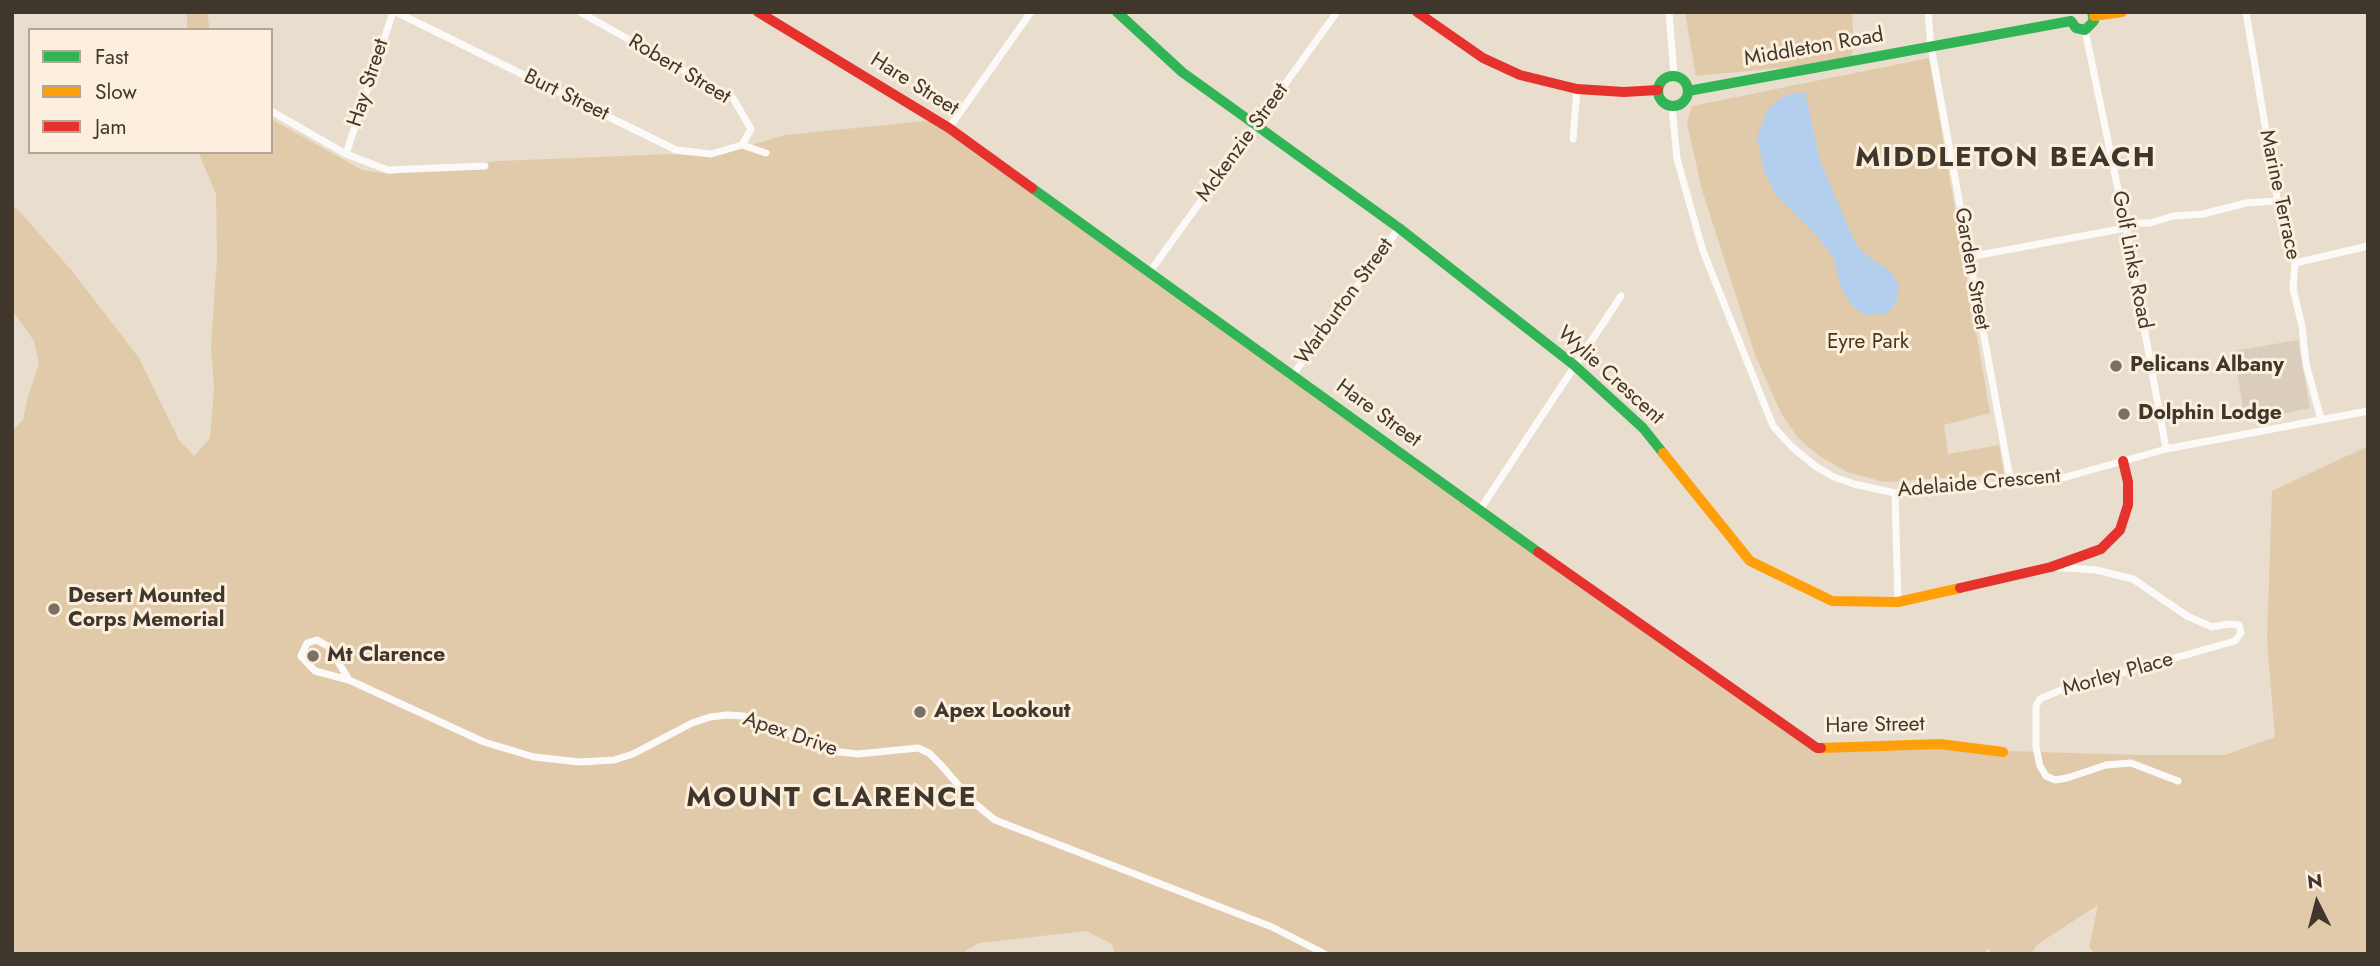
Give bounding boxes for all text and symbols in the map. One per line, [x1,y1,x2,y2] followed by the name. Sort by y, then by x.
[1742,23,1886,73] street label: Middleton Road
[28,28,273,154] legend
[623,30,735,110] street label: Robert Street
[343,36,395,130] street label: Hay Street
[95,42,128,72] text: Fast
[865,48,963,122] street label: Hare Street
[519,65,613,127] street label: Burt Street
[95,77,137,107] text: Slow
[1192,79,1294,207] street label: Mckenzie Street
[95,112,127,142] text: Jam
[2253,128,2305,262] street label: Marine Terrace
[1857,142,2155,176] district label: MIDDLETON BEACH
[2105,189,2157,331] street label: Golf Links Road
[1948,206,1994,332] street label: Garden Street
[1291,234,1399,370] street label: Warburton Street
[1551,322,1669,430] street label: Wylie Crescent
[1827,330,1909,356] park label: Eyre Park
[2130,353,2284,379] place label: Pelicans Albany
[2108,358,2124,374] marker: Pelicans Albany
[1330,375,1426,453] street label: Hare Street
[2138,401,2282,427] place label: Dolphin Lodge
[2116,406,2132,422] marker: Dolphin Lodge
[1896,464,2062,504] street label: Adelaide Crescent
[68,584,226,634] place label: Desert Mounted Corps Memorial
[46,601,62,617] marker: Desert Mounted Corps Memorial
[327,643,445,669] place label: Mt Clarence
[2060,647,2176,703] street label: Morley Place
[305,648,321,664] marker: Mt Clarence
[934,699,1070,725] place label: Apex Lookout
[912,704,928,720] marker: Apex Lookout
[740,707,840,763] street label: Apex Drive
[1825,713,1925,739] street label: Hare Street
[688,782,976,816] district label: MOUNT CLARENCE
[2306,867,2324,896] text: N
[2282,868,2352,938] north arrow

